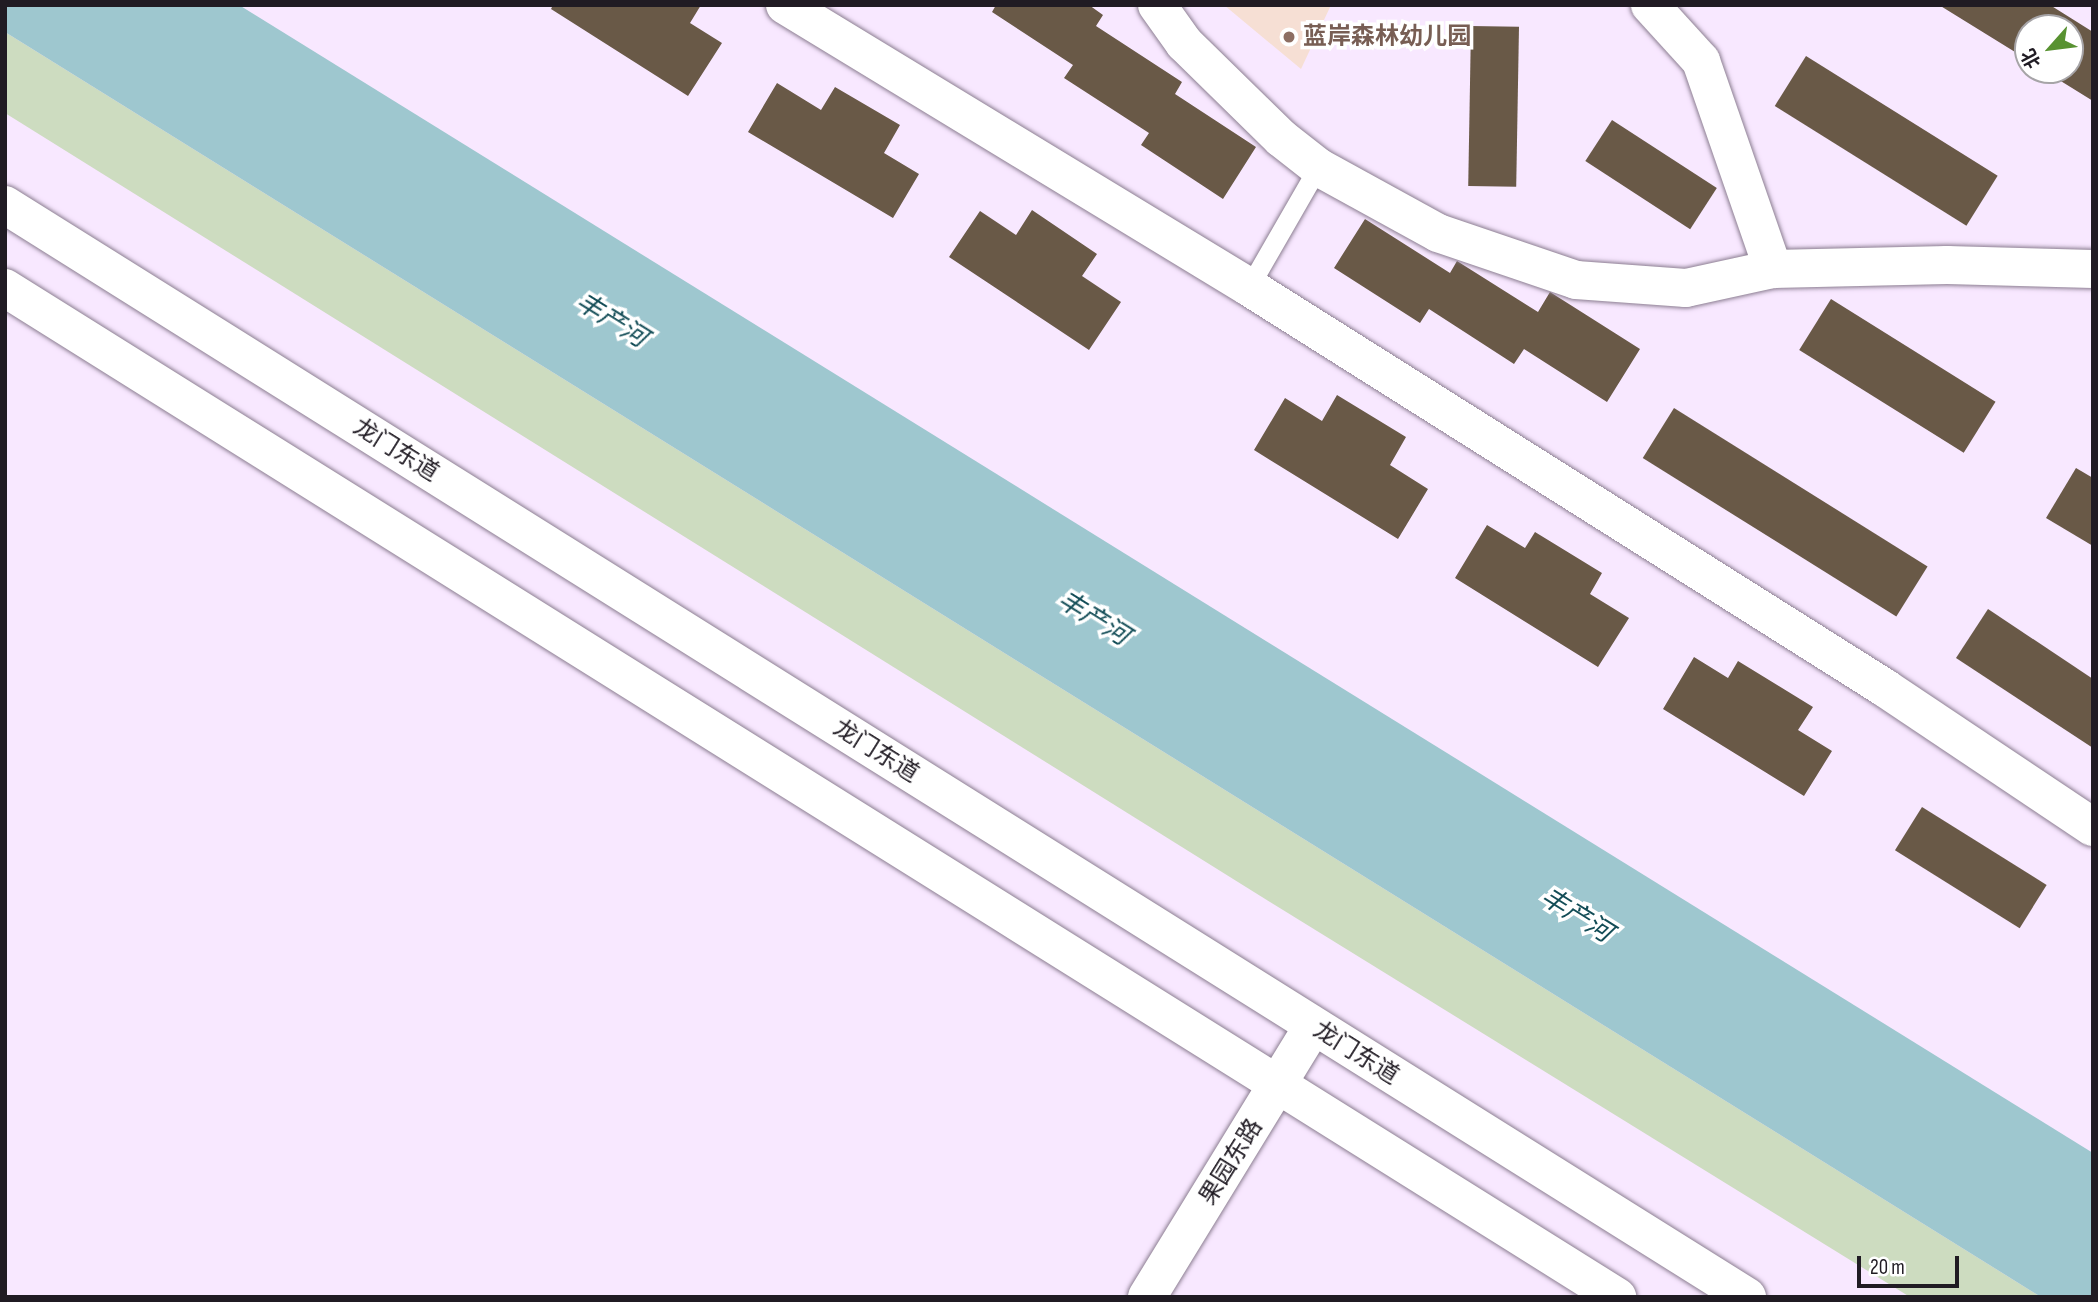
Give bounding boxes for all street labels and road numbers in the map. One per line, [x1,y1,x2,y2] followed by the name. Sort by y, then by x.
[348,412,444,488] street label: 龙门东道
[828,713,924,789] street label: 龙门东道
[1308,1015,1404,1091] street label: 龙门东道
[1193,1114,1269,1210] street label: 果园东路

